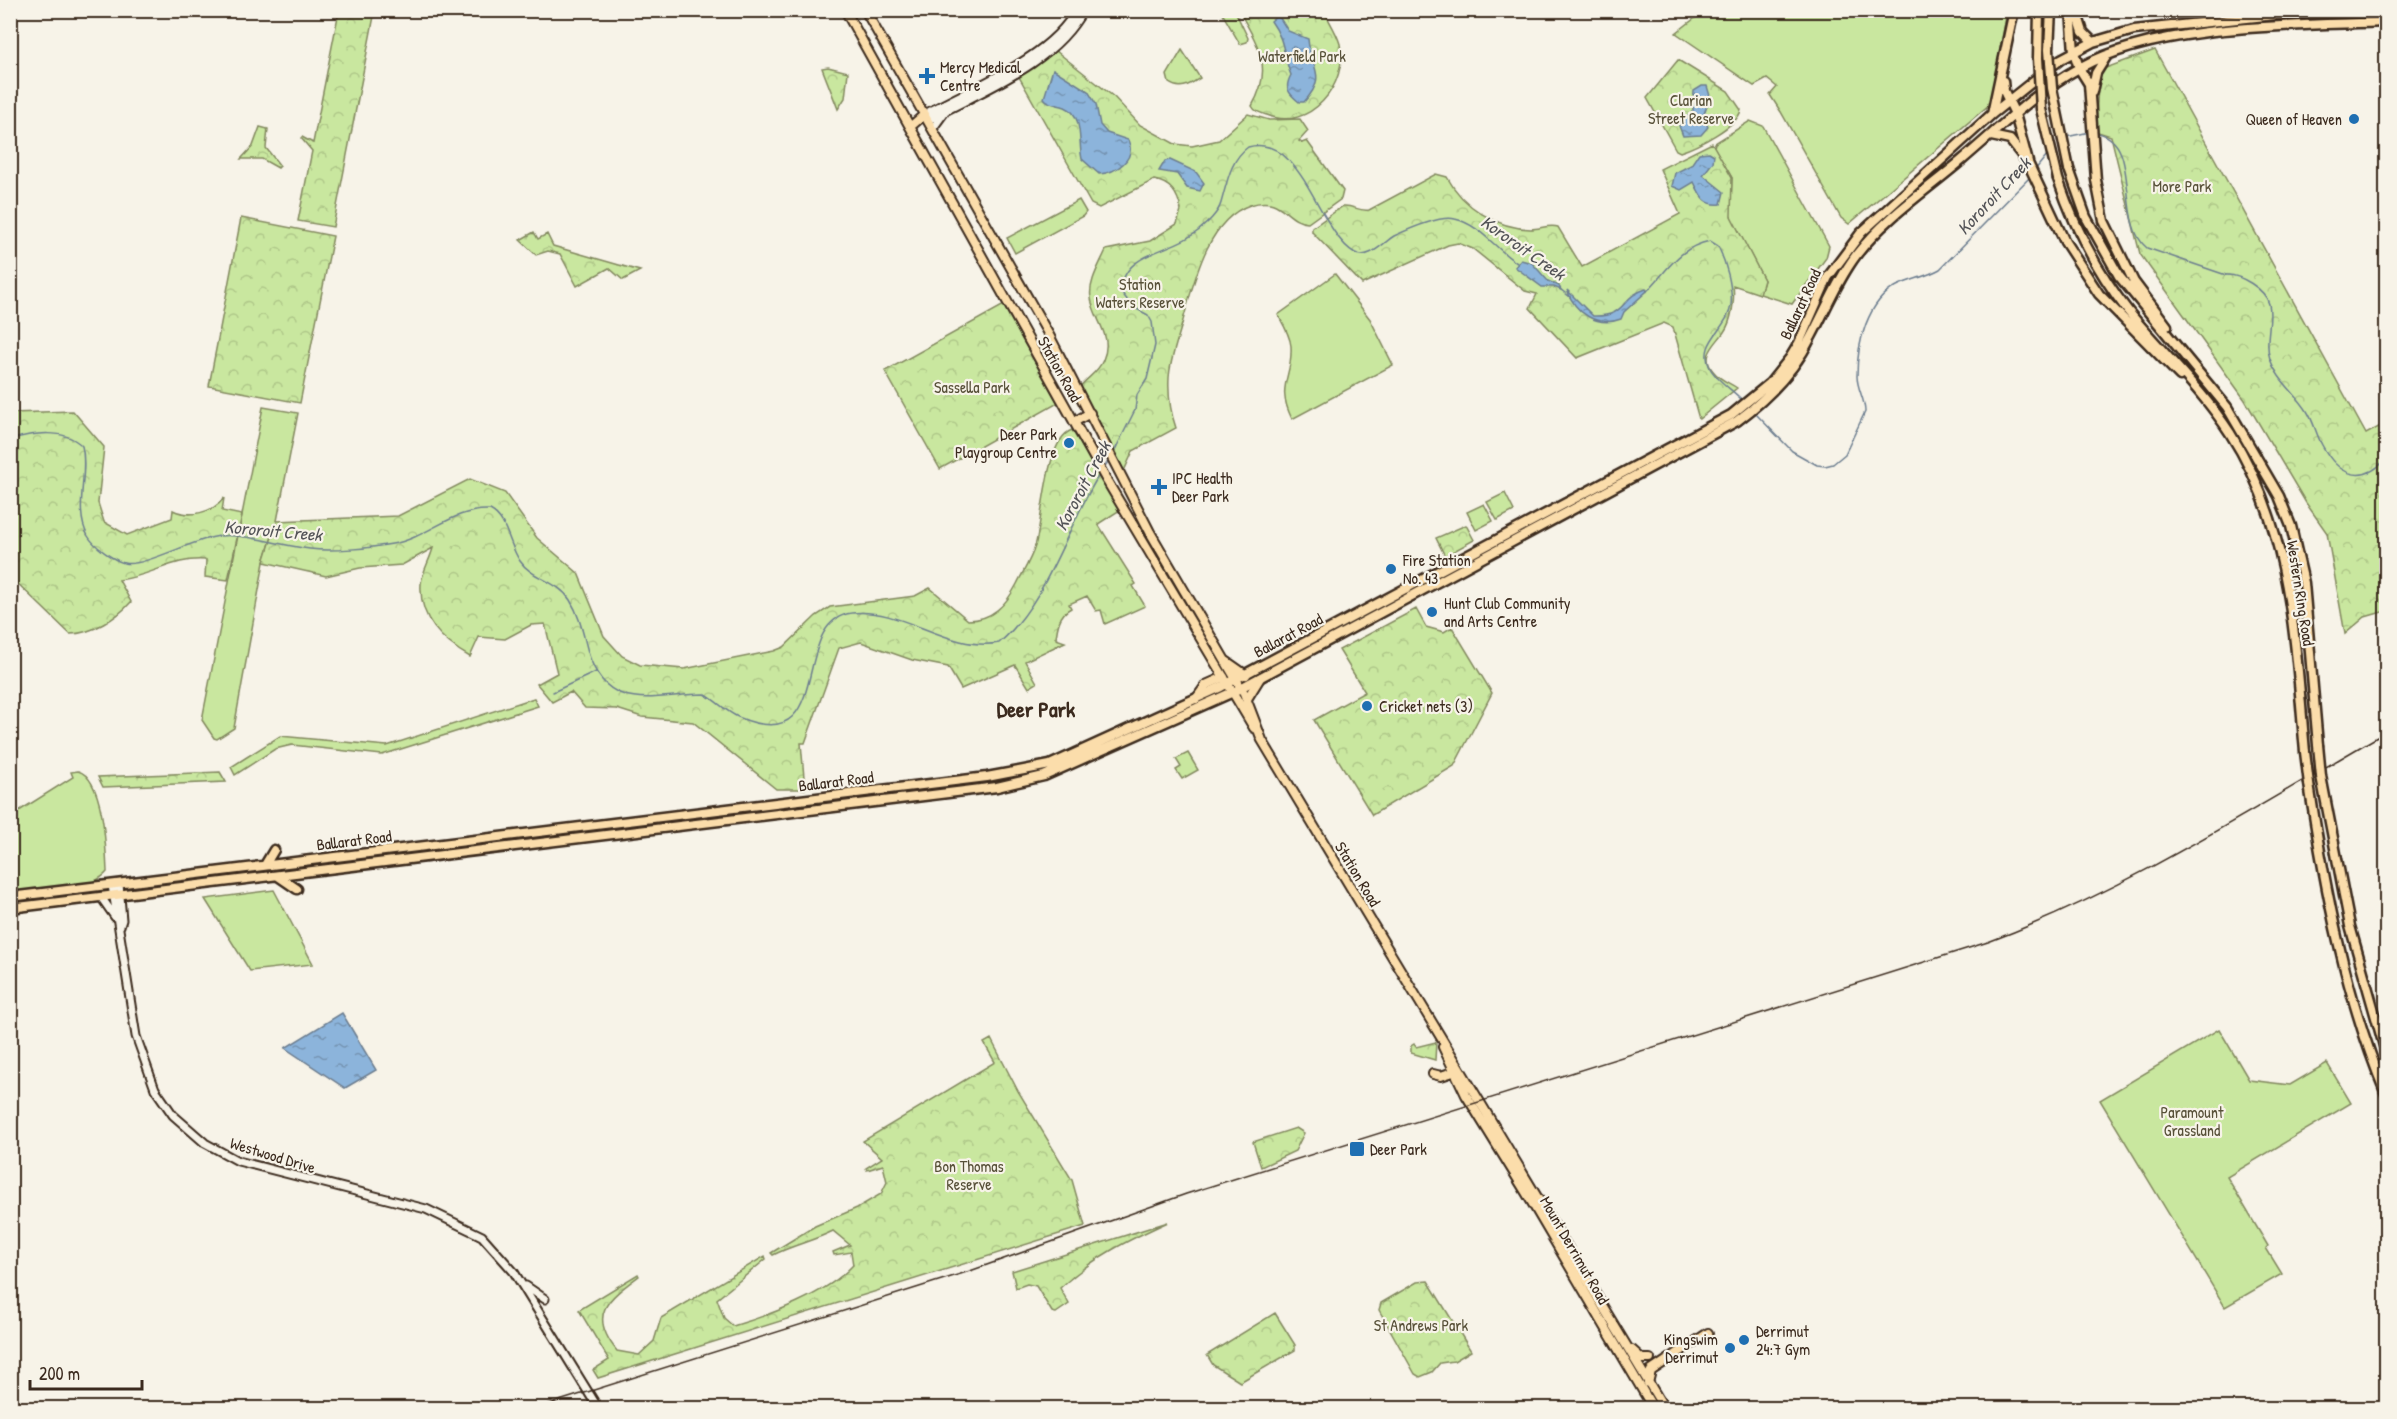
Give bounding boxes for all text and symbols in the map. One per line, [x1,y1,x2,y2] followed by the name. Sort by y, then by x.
[1258,45,1346,67] park label: Waterfield Park
[940,56,1022,96] place label: Mercy Medical Centre
[918,67,936,85] marker: Mercy Medical Centre
[1648,89,1735,129] park label: Clarian Street Reserve
[2245,108,2342,130] place label: Queen of Heaven
[2347,112,2361,126] marker: Queen of Heaven
[1951,150,2037,240] water label: Kororoit Creek
[2153,175,2212,197] park label: More Park
[1476,209,1572,287] water label: Kororoit Creek
[1774,265,1826,343] street label: Ballarat Road
[1095,273,1185,313] park label: Station Waters Reserve
[1033,332,1087,406] street label: Station Road
[934,376,1010,398] park label: Sassella Park
[955,423,1058,463] place label: Deer Park Playgroup Centre
[1049,435,1117,535] water label: Kororoit Creek
[1062,436,1076,450] marker: Deer Park Playgroup Centre
[1172,467,1233,507] place label: IPC Health Deer Park
[1150,478,1168,496] marker: IPC Health Deer Park
[223,514,324,547] water label: Kororoit Creek
[2282,539,2320,647] street label: Western Ring Road
[1402,549,1471,589] place label: Fire Station No. 43
[1384,562,1398,576] marker: Fire Station No. 43
[1444,592,1571,632] place label: Hunt Club Community and Arts Centre
[1425,605,1439,619] marker: Hunt Club Community and Arts Centre
[1250,608,1326,662] street label: Ballarat Road
[997,694,1076,724] district label: Deer Park
[1379,695,1473,717] place label: Cricket nets (3)
[1360,699,1374,713] marker: Cricket nets (3)
[797,765,875,797] street label: Ballarat Road
[315,824,393,856] street label: Ballarat Road
[1330,838,1386,910] street label: Station Road
[2161,1101,2224,1141] park label: Paramount Grassland
[228,1132,319,1179] street label: Westwood Drive
[1370,1138,1427,1160] place label: Deer Park
[1348,1140,1366,1158] marker: Deer Park
[934,1155,1004,1195] park label: Bon Thomas Reserve
[1535,1192,1615,1308] street label: Mount Derrimut Road
[1374,1314,1469,1336] park label: St Andrews Park
[1756,1320,1810,1360] place label: Derrimut 24:7 Gym
[1664,1328,1718,1368] place label: Kingswim Derrimut
[1737,1333,1751,1347] marker: Derrimut 24:7 Gym
[1723,1341,1737,1355] marker: Kingswim Derrimut
[30,1353,142,1391] scale bar
[39,1361,80,1386] text: 200 m

